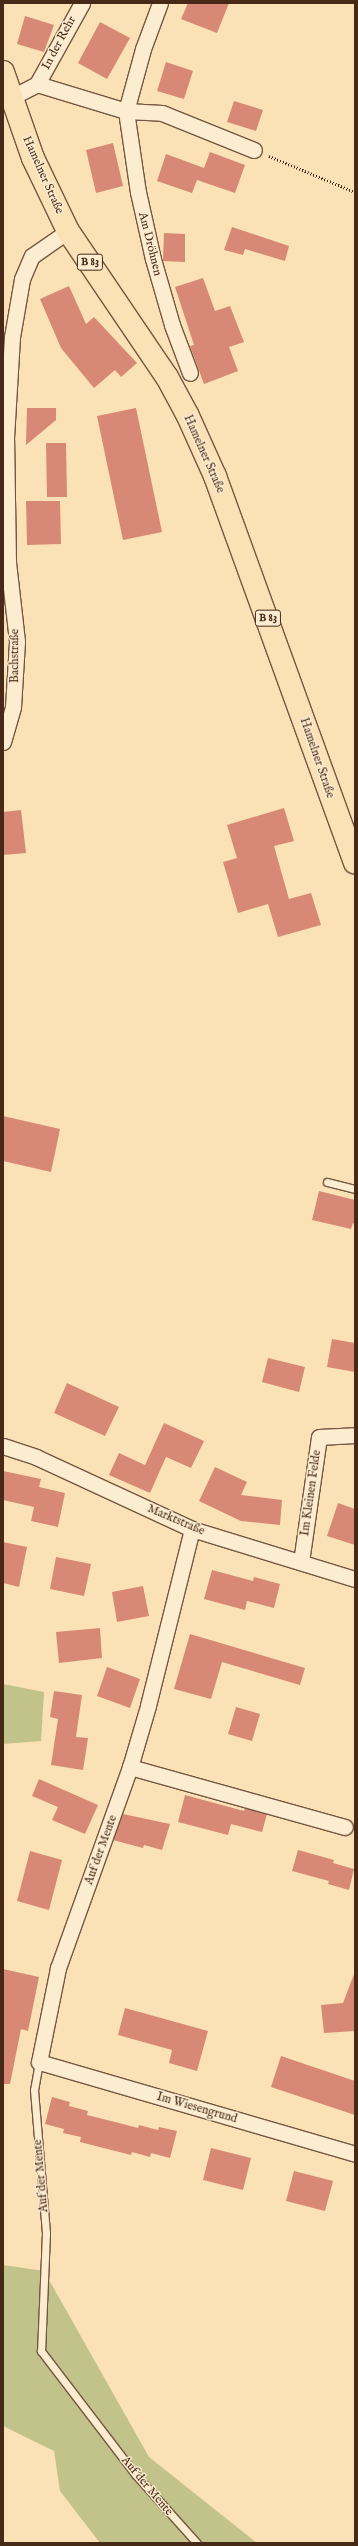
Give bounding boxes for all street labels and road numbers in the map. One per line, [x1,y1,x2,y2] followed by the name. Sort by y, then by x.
[39,14,79,72] street label: In der Rehr
[19,134,67,216] street label: Hamelner Straße
[135,211,165,277] street label: Am Dröhnen
[76,253,104,271] road number: B 83
[180,413,228,495] street label: Hamelner Straße
[254,609,282,627] road number: B 83
[8,629,22,683] street label: Bachstraße
[297,716,337,800] street label: Hamelner Straße
[298,1449,324,1537] street label: Im Kleinen Felde
[145,1501,207,1539] street label: Marktstraße
[82,1813,120,1887] street label: Auf der Mente
[155,2090,239,2126] street label: Im Wiesengrund
[31,2139,51,2213] street label: Auf der Mente
[118,2453,176,2519] street label: Auf der Mente

